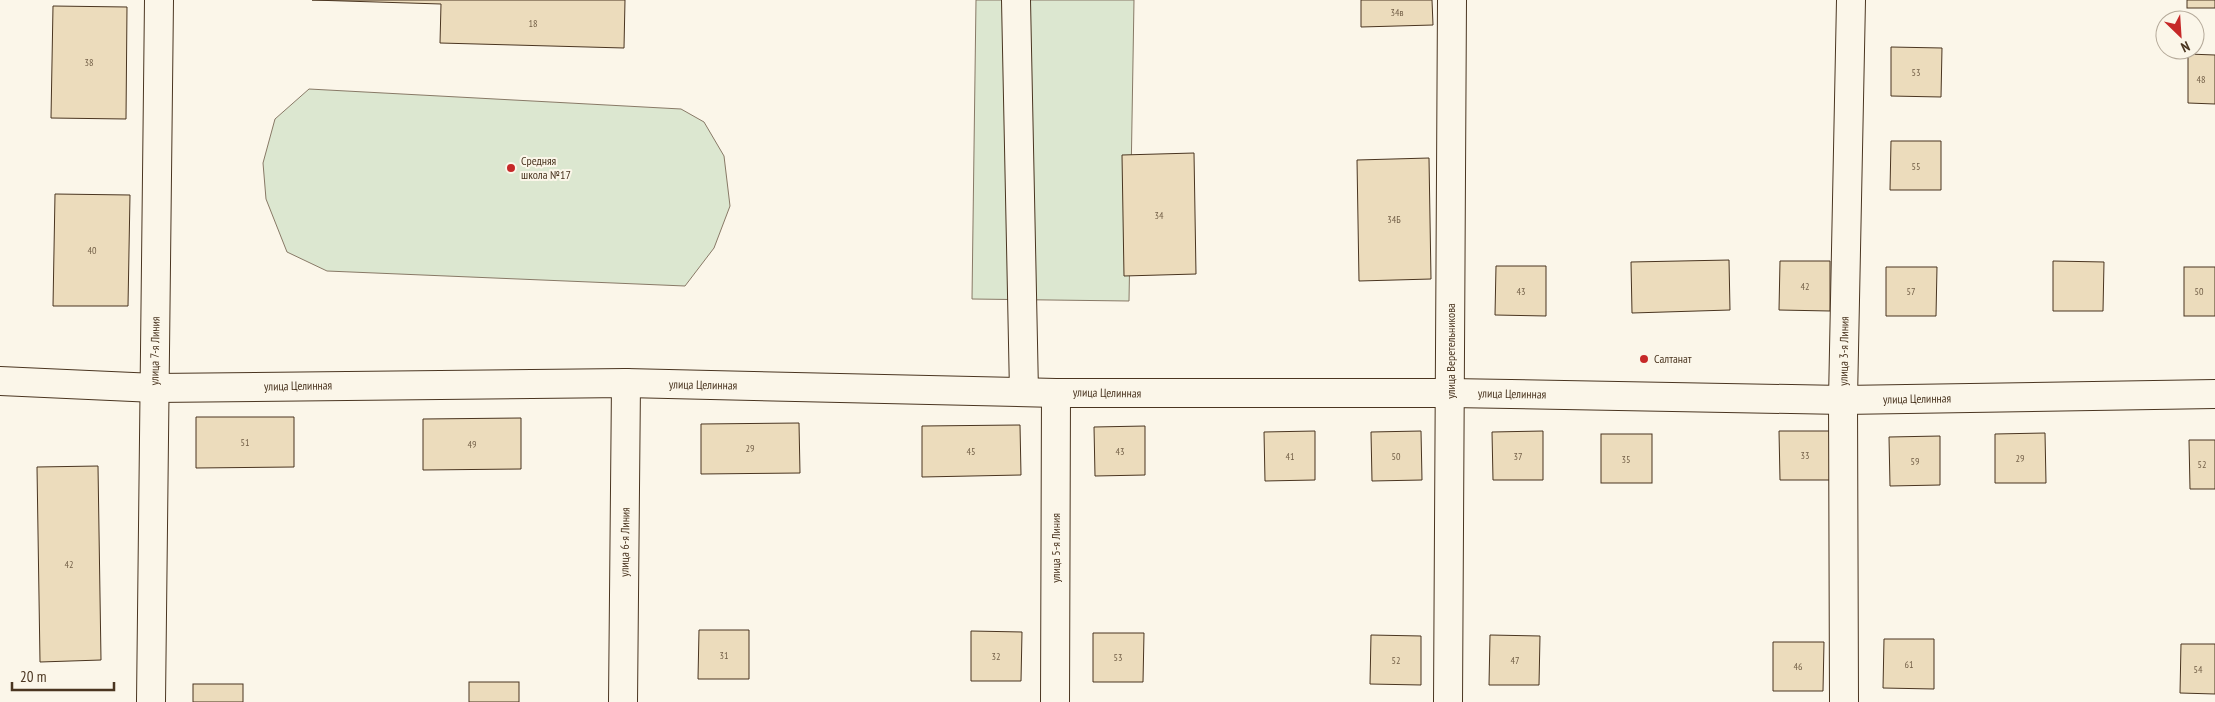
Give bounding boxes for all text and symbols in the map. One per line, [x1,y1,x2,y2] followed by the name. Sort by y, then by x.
[1390,6,1404,19] house number: 34в
[2155,10,2205,60] north arrow
[529,17,538,30] house number: 18
[2178,37,2193,57] text: N
[85,56,94,69] house number: 38
[1912,66,1921,79] house number: 53
[2197,73,2206,86] house number: 48
[521,153,571,182] place label: Средняя школа №17
[1912,160,1921,173] house number: 55
[505,162,517,174] marker: Средняя школа №17
[1155,209,1164,222] house number: 34
[1387,213,1401,226] house number: 34Б
[88,244,97,257] house number: 40
[1801,280,1810,293] house number: 42
[1517,285,1526,298] house number: 43
[1907,285,1916,298] house number: 57
[2195,285,2204,298] house number: 50
[1443,303,1458,399] street label: улица Веретельникова
[146,316,163,386] street label: улица 7-я Линия
[1835,316,1852,386] street label: улица 3-я Линия
[1654,351,1692,366] place label: Салтанат
[1638,353,1650,365] marker: Салтанат
[669,376,738,393] street label: улица Целинная
[264,377,333,394] street label: улица Целинная
[1073,384,1142,401] street label: улица Целинная
[1478,385,1547,402] street label: улица Целинная
[1883,390,1952,407] street label: улица Целинная
[241,436,250,449] house number: 51
[468,438,477,451] house number: 49
[746,442,755,455] house number: 29
[967,445,976,458] house number: 45
[1116,445,1125,458] house number: 43
[1801,449,1810,462] house number: 33
[1286,450,1295,463] house number: 41
[1392,450,1401,463] house number: 50
[1514,450,1523,463] house number: 37
[2016,452,2025,465] house number: 29
[1622,453,1631,466] house number: 35
[1911,455,1920,468] house number: 59
[2198,458,2207,471] house number: 52
[616,507,633,577] street label: улица 6-я Линия
[1048,513,1063,583] street label: улица 5-я Линия
[65,558,74,571] house number: 42
[720,649,729,662] house number: 31
[992,650,1001,663] house number: 32
[1114,651,1123,664] house number: 53
[1392,654,1401,667] house number: 52
[1511,654,1520,667] house number: 47
[1905,658,1914,671] house number: 61
[12,660,115,692] scale bar
[1794,660,1803,673] house number: 46
[2194,663,2203,676] house number: 54
[20,667,46,686] text: 20 m

